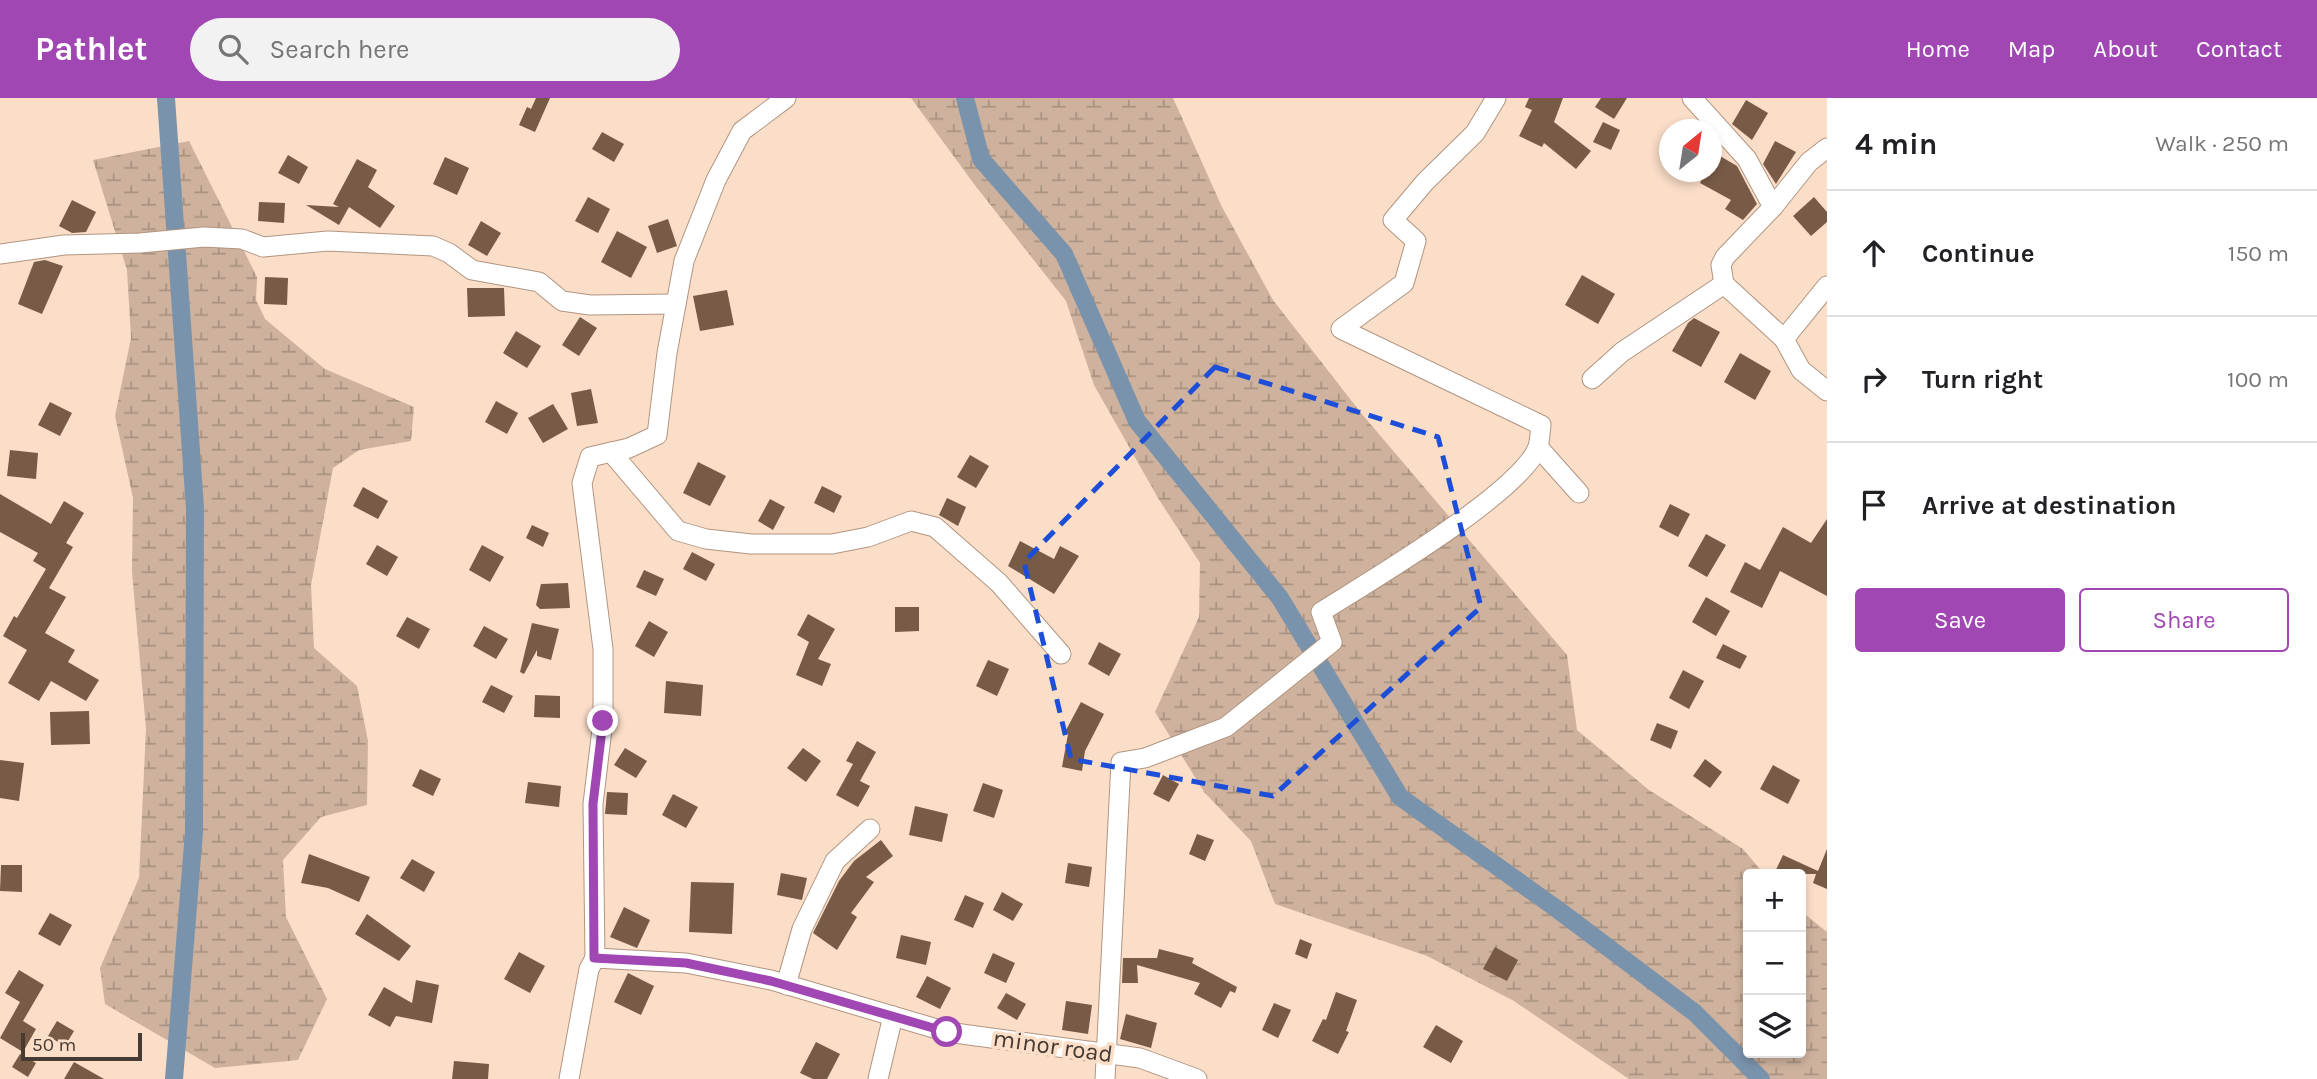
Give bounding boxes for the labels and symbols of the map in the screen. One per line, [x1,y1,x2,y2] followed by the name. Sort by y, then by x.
[1659,119,1722,182] north arrow
[587,705,618,736] route end
[931,1016,962,1047] route start
[991,1024,1115,1068] street label: minor road
[21,1030,142,1062] scale bar

